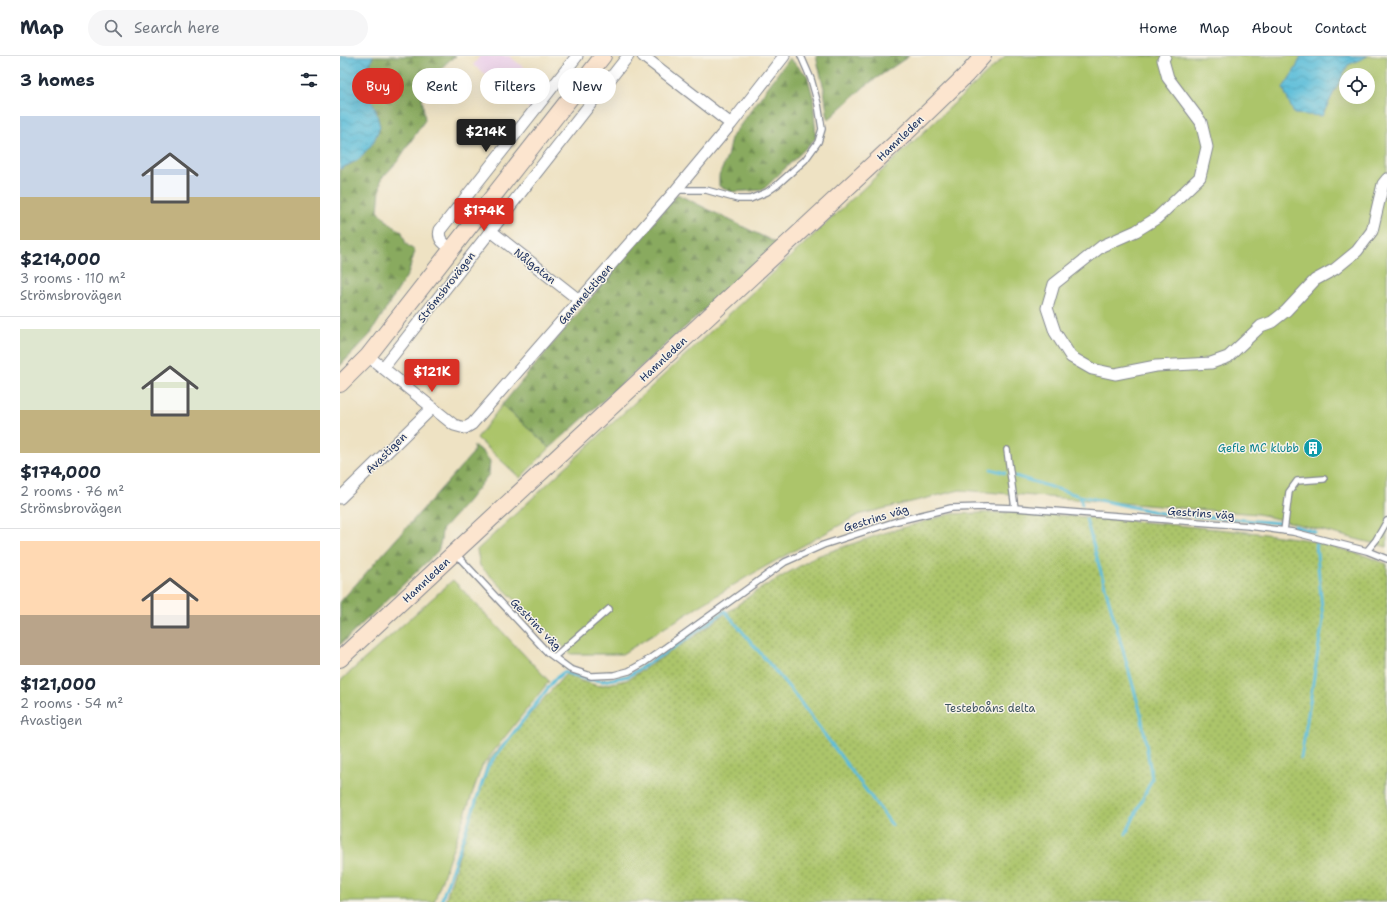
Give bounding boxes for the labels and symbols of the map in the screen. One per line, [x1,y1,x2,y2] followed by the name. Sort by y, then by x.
[874,112,927,165] street label: Hamnleden
[458,119,514,153] pin: $214K
[456,198,512,232] pin: $174K
[510,245,559,288] street label: Nålgatan
[414,249,479,326] street label: Strömsbrovägen
[555,261,616,328] street label: Gammelstigen
[636,333,691,385] street label: Hamnleden
[404,359,460,393] pin: $121K
[362,429,410,477] street label: Avastigen
[1302,437,1324,459] building icon: Gefle MC klubb
[1218,441,1299,456] place label: Gefle MC klubb
[842,501,911,535] street label: Gestrins väg
[1167,504,1235,523] street label: Gestrins väg
[399,554,454,606] street label: Hamnleden
[507,595,565,654] street label: Gestrins väg
[945,701,1036,716] park label: Testeboåns delta

